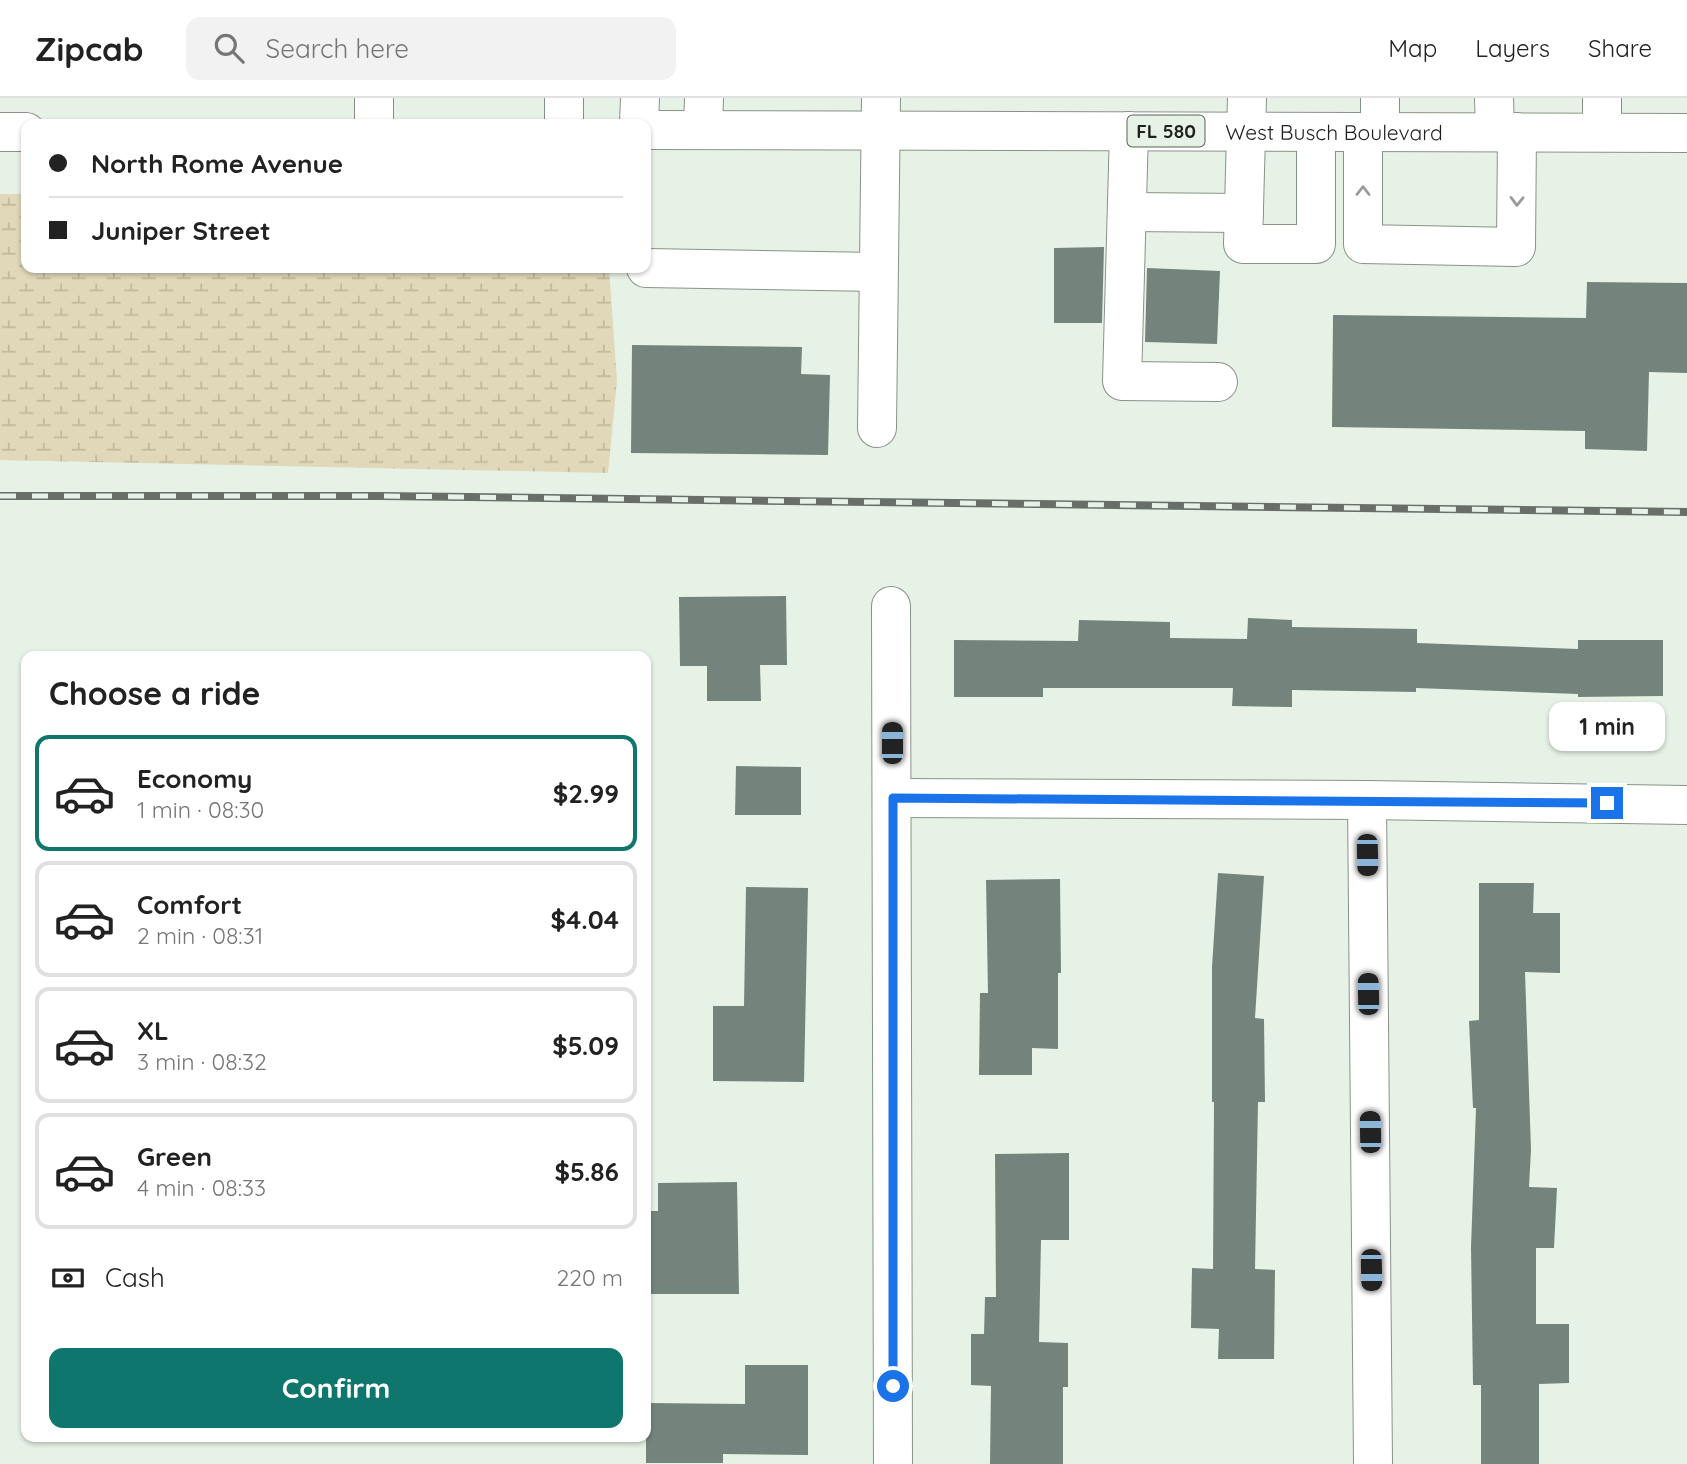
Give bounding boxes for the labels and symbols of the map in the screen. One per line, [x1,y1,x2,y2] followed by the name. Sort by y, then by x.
[1128,116,1204,146] road number: FL 580
[1225,119,1443,145] street label: West Busch Boulevard
[1355,186,1371,196] one-way arrow
[1509,195,1524,206] one-way arrow
[1549,702,1665,750] callout: 1 min
[882,722,903,764] car
[1591,787,1623,819] route end
[1357,834,1378,876] car
[1358,973,1379,1015] car
[1360,1111,1381,1153] car
[1361,1249,1382,1291] car
[877,1370,909,1402] route start

